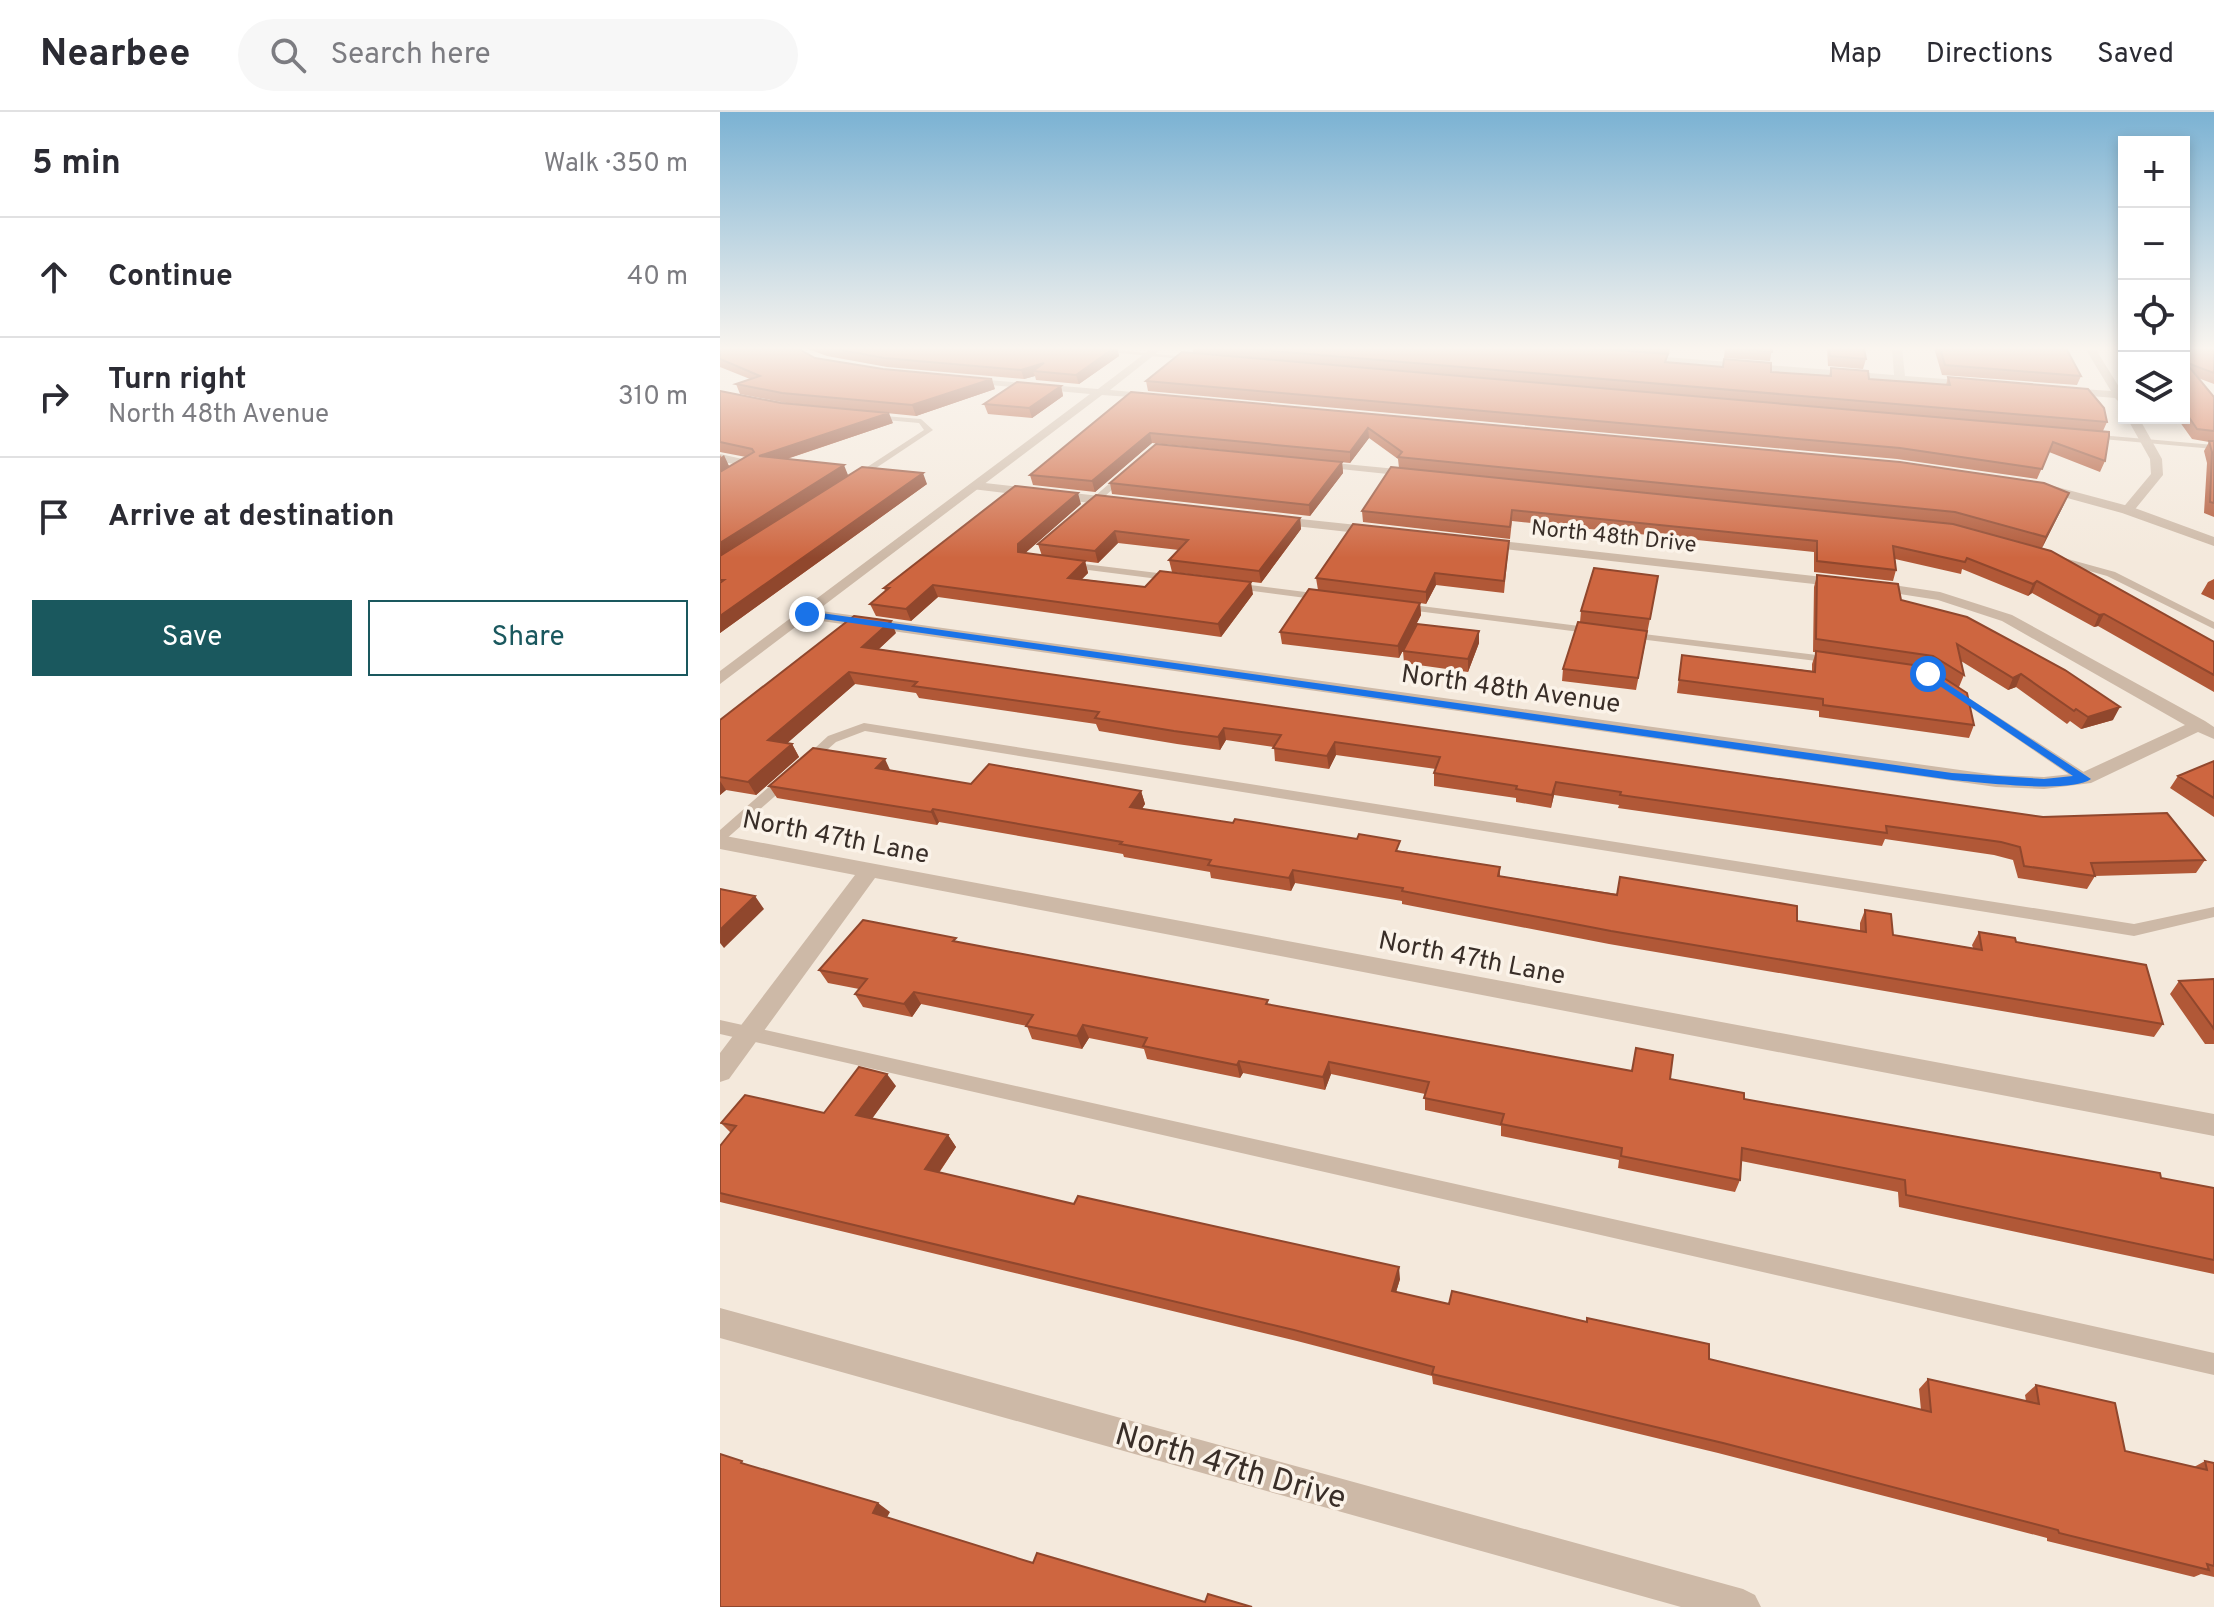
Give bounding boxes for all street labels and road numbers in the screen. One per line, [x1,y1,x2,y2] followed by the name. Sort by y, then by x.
[1530,515,1698,560] street label: North 48th Drive
[1399,659,1622,722] street label: North 48th Avenue
[739,804,932,873] street label: North 47th Lane
[1375,925,1568,994] street label: North 47th Lane
[1110,1416,1350,1520] street label: North 47th Drive

